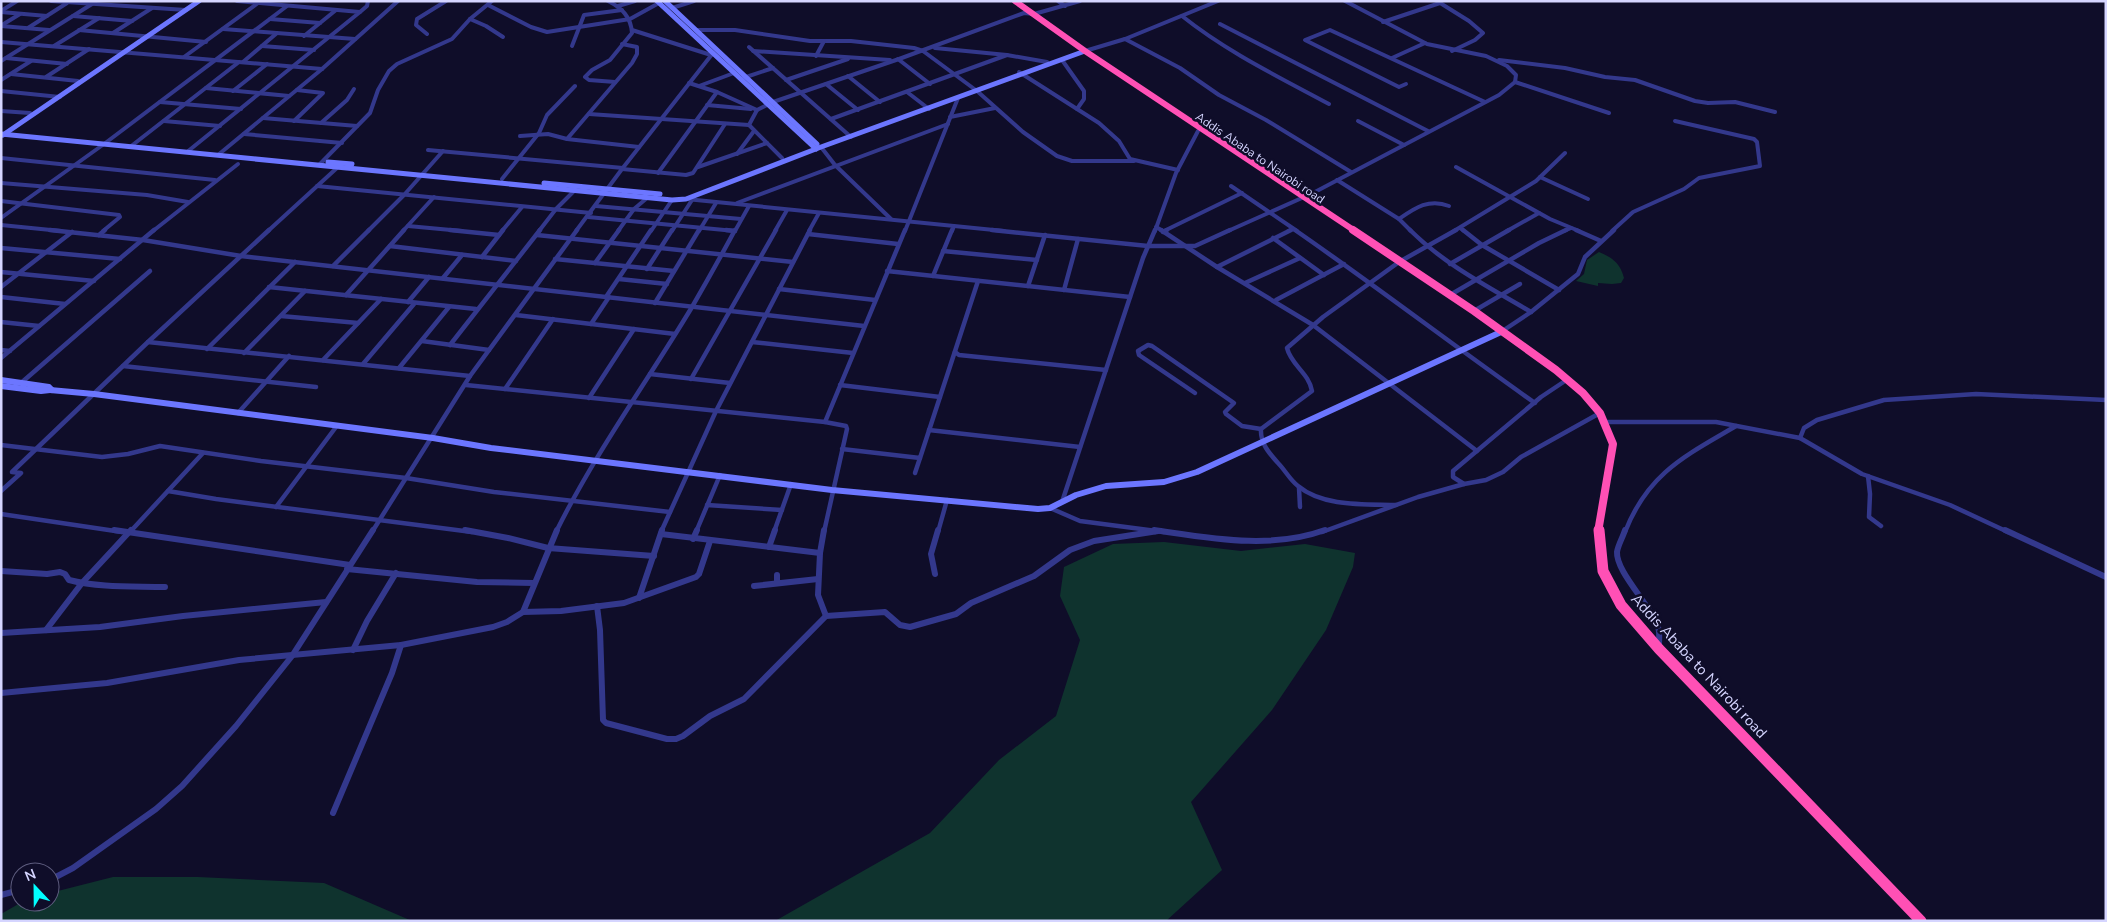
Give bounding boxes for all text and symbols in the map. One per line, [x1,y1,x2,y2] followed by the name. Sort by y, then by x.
[1192,109,1328,207] street label: Addis Ababa to Nairobi road
[1627,589,1771,743] street label: Addis Ababa to Nairobi road
[10,862,60,912] north arrow
[22,865,39,886] text: N

